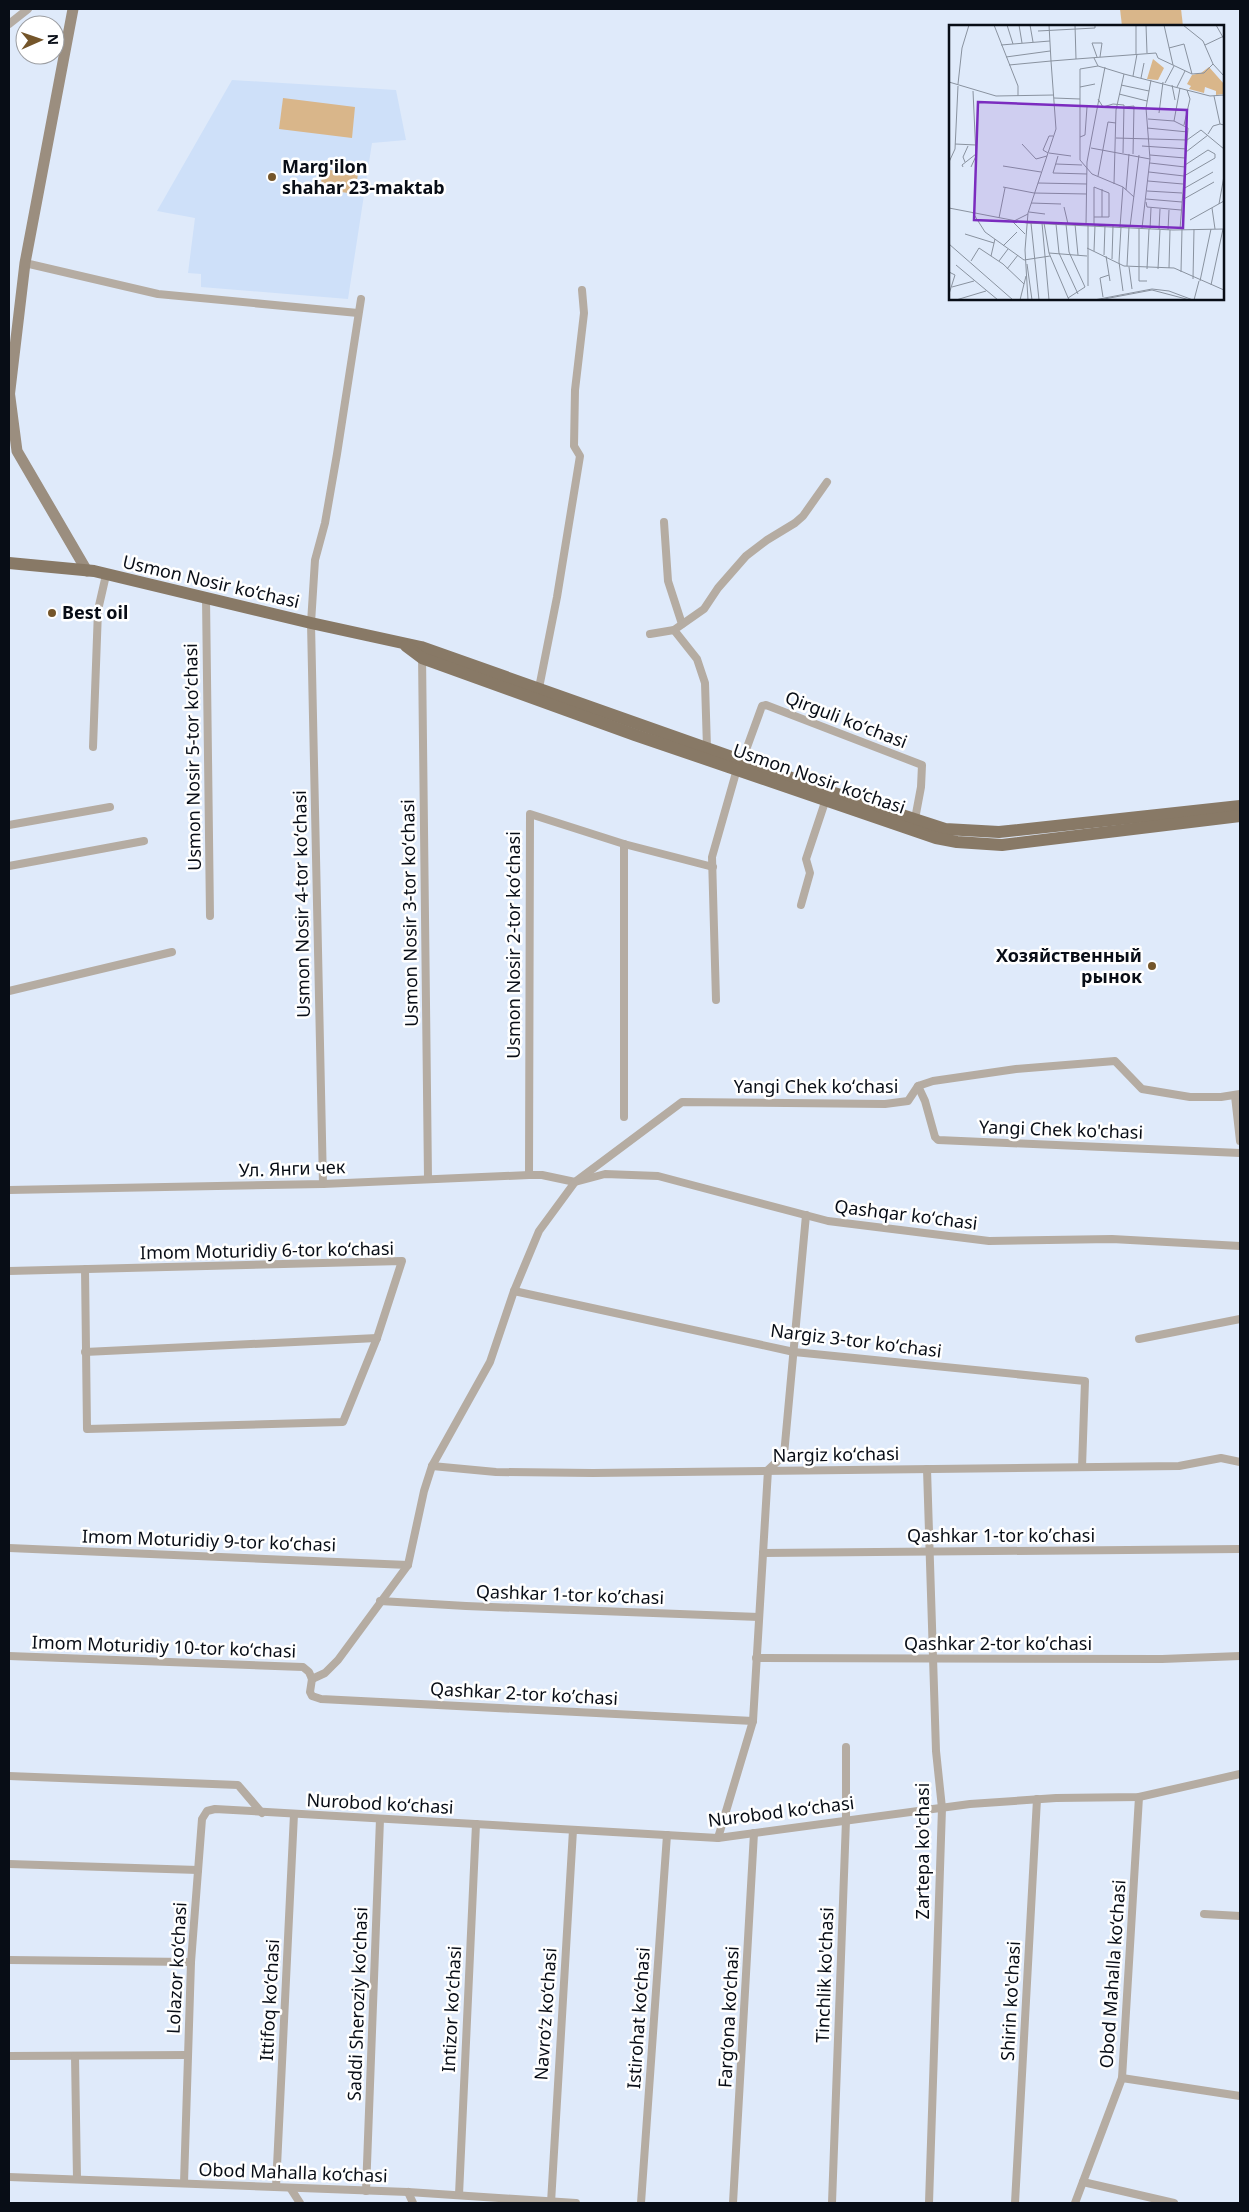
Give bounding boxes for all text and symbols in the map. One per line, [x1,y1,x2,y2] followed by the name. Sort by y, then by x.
[15,15,65,65] north arrow
[949,25,1224,300] inset map
[44,34,63,46] text: N
[282,154,445,199] place label: Marg'ilon shahar 23-maktab
[266,171,278,183] marker: Marg'ilon shahar 23-maktab
[120,549,302,613] street label: Usmon Nosir ko‘chasi
[62,600,128,624] place label: Best oil
[46,607,58,619] marker: Best oil
[178,643,206,871] street label: Usmon Nosir 5-tor koʻchasi
[782,685,911,753] street label: Qirguli koʻchasi
[730,737,909,819] street label: Usmon Nosir ko‘chasi
[287,790,315,1018] street label: Usmon Nosir 4-tor koʻchasi
[395,799,423,1027] street label: Usmon Nosir 3-tor koʻchasi
[501,831,525,1059] street label: Usmon Nosir 2-tor koʻchasi
[996,943,1142,988] place label: Хозяйственный рынок
[1146,960,1158,972] marker: Хозяйственный рынок
[734,1074,898,1098] street label: Yangi Chek koʻchasi
[979,1114,1144,1144] street label: Yangi Chek ko'chasi
[238,1154,346,1182] street label: Ул. Янги чек
[833,1193,979,1235] street label: Qashqar koʻchasi
[140,1236,394,1264] street label: Imom Moturidiy 6-tor koʻchasi
[769,1318,943,1362] street label: Nargiz 3-tor koʻchasi
[772,1441,900,1467] street label: Nargiz koʻchasi
[907,1523,1095,1547] street label: Qashkar 1-tor koʼchasi
[82,1524,336,1556] street label: Imom Moturidiy 9-tor koʻchasi
[476,1579,664,1609] street label: Qashkar 1-tor koʼchasi
[31,1629,297,1663] street label: Imom Moturidiy 10-tor koʻchasi
[904,1631,1092,1655] street label: Qashkar 2-tor koʼchasi
[429,1676,619,1710] street label: Qashkar 2-tor koʼchasi
[910,1783,934,1919] street label: Zartepa ko'chasi
[306,1787,454,1819] street label: Nurobod koʻchasi
[706,1790,855,1832] street label: Nurobod koʻchasi
[1093,1879,1131,2069] street label: Obod Mahalla ko‘chasi
[161,1901,191,2035] street label: Lolazor ko‘chasi
[342,1907,372,2101] street label: Saddi Sheroziy koʻchasi
[810,1907,838,2043] street label: Tinchlik ko'chasi
[254,1938,284,2062] street label: Ittifoq ko‘chasi
[995,1940,1025,2061] street label: Shirin ko'chasi
[436,1945,466,2073] street label: Intizor koʻchasi
[712,1945,744,2089] street label: Farg‘ona ko‘chasi
[621,1946,655,2090] street label: Istirohat ko‘chasi
[528,1947,562,2081] street label: Navro‘z ko‘chasi
[198,2157,388,2187] street label: Obod Mahalla ko‘chasi

